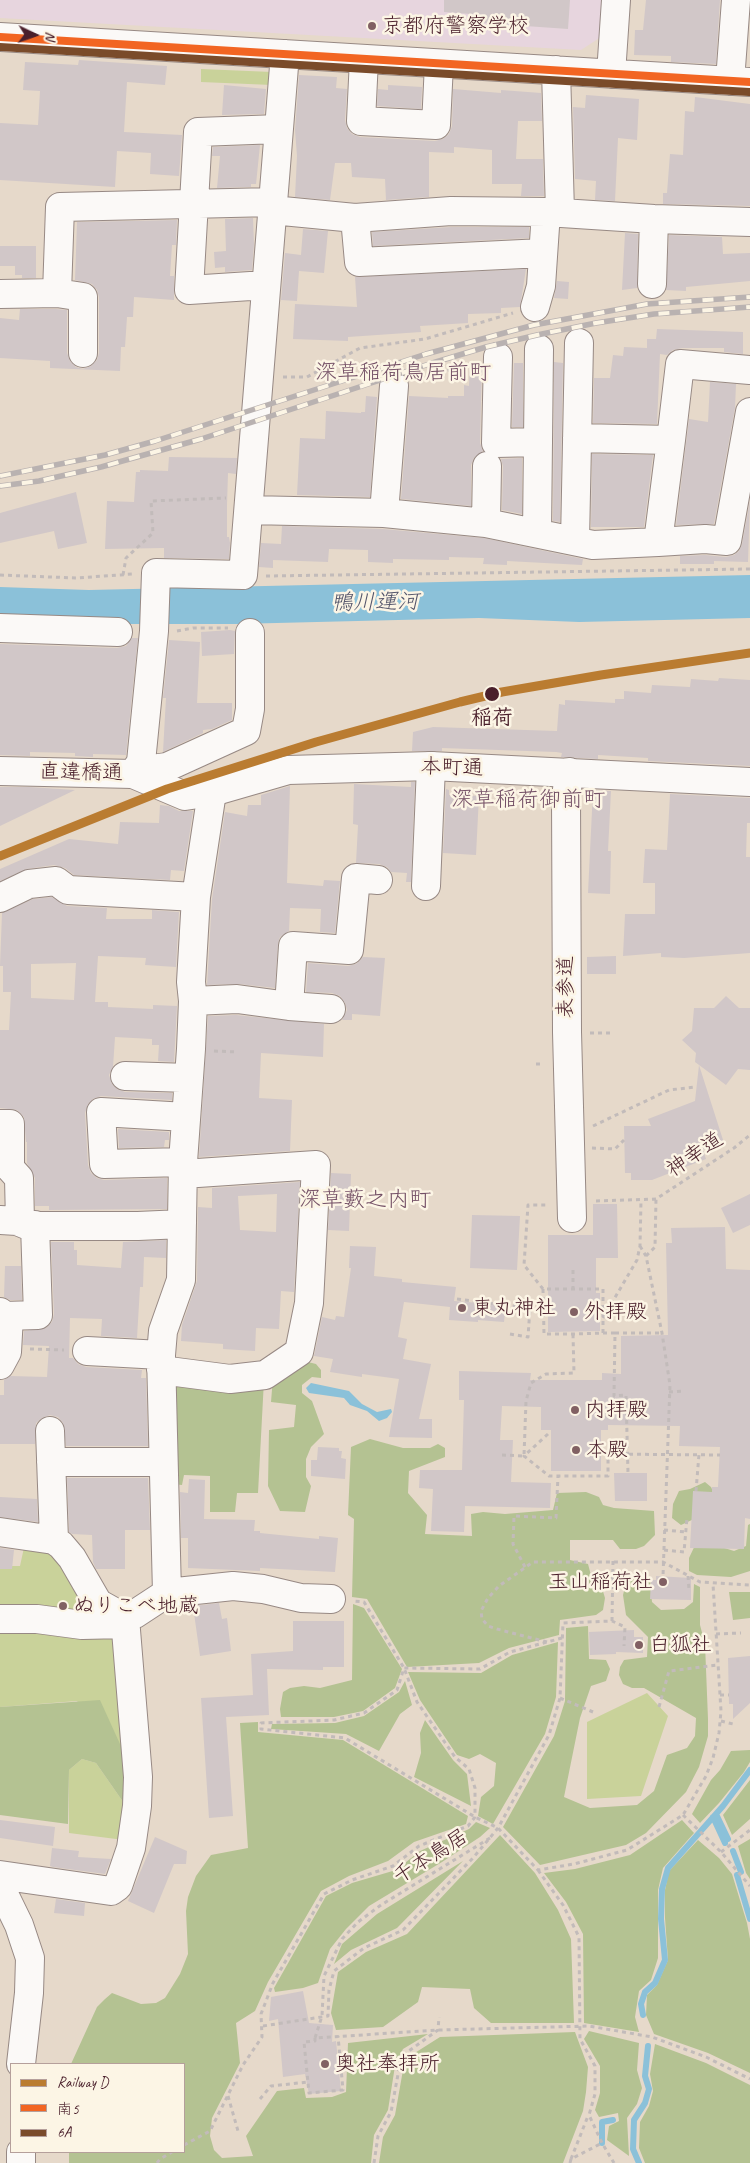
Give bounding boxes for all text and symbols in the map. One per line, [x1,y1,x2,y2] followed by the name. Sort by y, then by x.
[10,10,60,60] north arrow
[382,13,529,39] place label: 京都府警察学校
[366,20,378,32] marker: 京都府警察学校
[42,31,59,41] text: N
[315,360,491,386] district label: 深草稲荷鳥居前町
[331,589,419,617] water label: 鴨川運河
[483,685,501,703] marker: 稲荷
[471,705,513,731] place label: 稲荷
[420,754,484,782] street label: 本町通
[39,760,123,786] street label: 直違橋通
[451,787,605,813] district label: 深草稲荷御前町
[553,956,579,1018] street label: 表参道
[662,1127,728,1183] street label: 神幸道
[299,1187,431,1213] district label: 深草藪之内町
[472,1295,556,1321] place label: 東丸神社
[584,1299,647,1325] place label: 外拝殿
[456,1302,468,1314] marker: 東丸神社
[568,1306,580,1318] marker: 外拝殿
[585,1397,648,1423] place label: 内拝殿
[569,1404,581,1416] marker: 内拝殿
[586,1437,628,1463] place label: 本殿
[570,1444,582,1456] marker: 本殿
[548,1569,653,1595] place label: 玉山稲荷社
[657,1576,669,1588] marker: 玉山稲荷社
[73,1593,199,1619] place label: ぬりこべ地蔵
[57,1600,69,1612] marker: ぬりこべ地蔵
[649,1632,712,1658] place label: 白狐社
[633,1639,645,1651] marker: 白狐社
[389,1824,473,1890] street label: 千本鳥居
[335,2051,440,2077] place label: 奥社奉拝所
[319,2058,331,2070] marker: 奥社奉拝所
[10,2063,185,2153] legend
[57,2073,108,2092] text: Railway D
[57,2100,79,2119] text: 南5
[57,2123,71,2142] text: 6A

